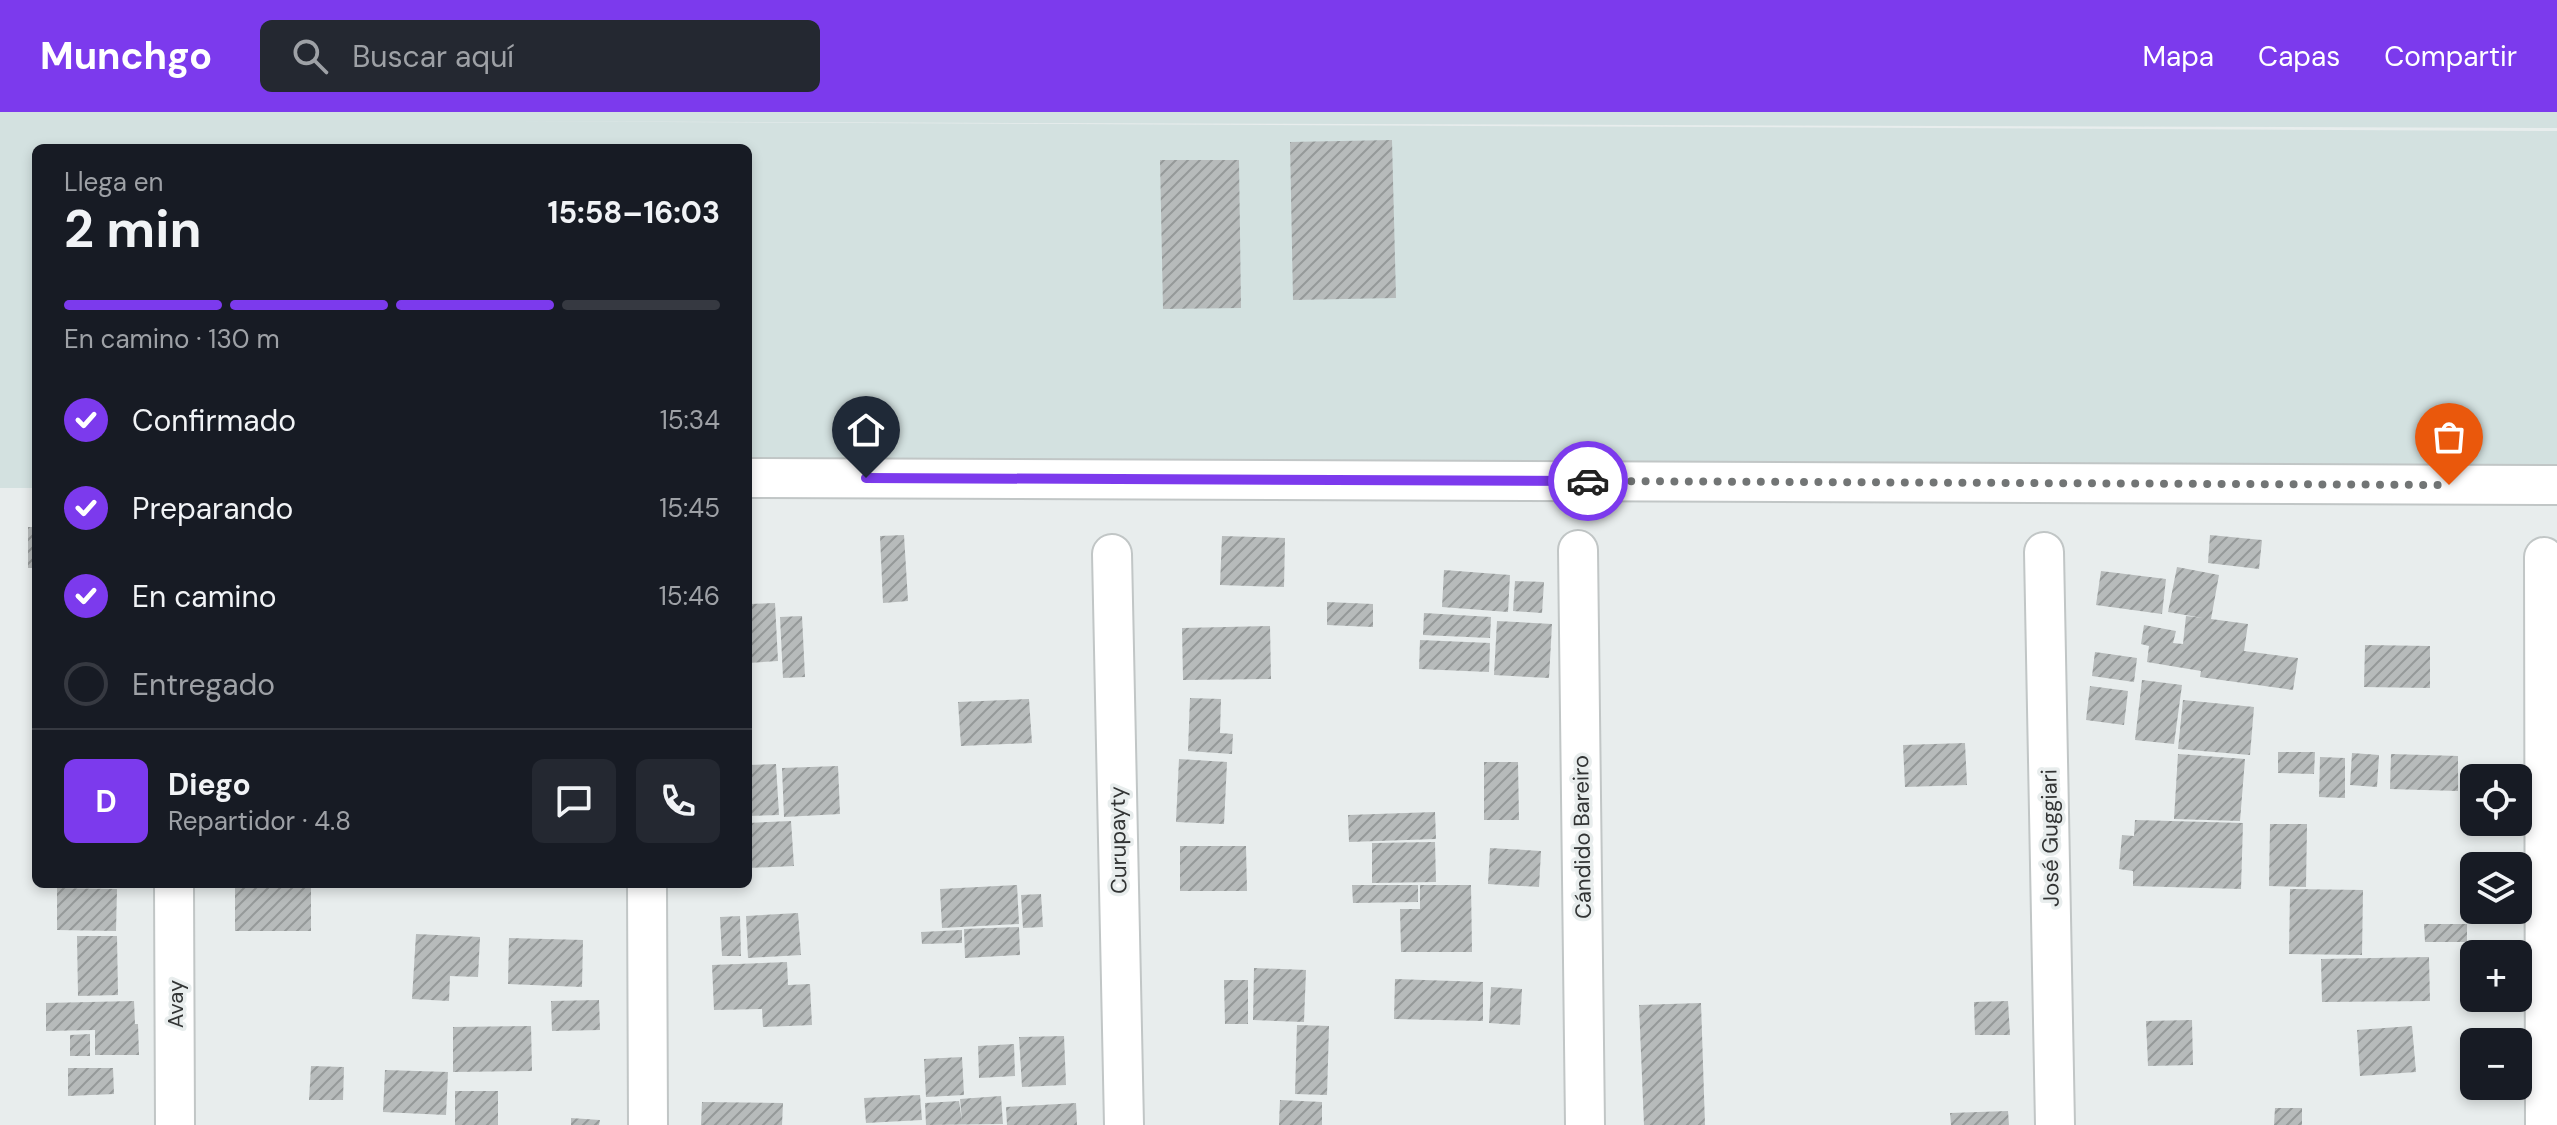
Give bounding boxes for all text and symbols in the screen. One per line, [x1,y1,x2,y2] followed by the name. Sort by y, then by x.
[260,20,820,92] search box
[40,31,212,81] text: Munchgo
[288,34,332,78] icon: search
[352,37,514,76] text: Buscar aquí
[2143,38,2214,75] text: Mapa
[2258,38,2340,75] text: Capas
[2384,38,2517,75] text: Compartir
[64,165,163,199] text: Llega en
[548,193,720,232] text: 15:58–16:03
[64,195,202,263] text: 2 min
[64,322,280,356] text: En camino · 130 m
[832,396,900,478] pin
[64,398,108,442] icon: check
[132,401,296,440] text: Confirmado
[660,403,720,437] text: 15:34
[2415,403,2483,485] pin
[844,408,888,452] icon: home
[2427,415,2471,459] icon: bag
[1548,441,1628,521] courier
[1566,459,1610,503] icon: car
[64,486,108,530] icon: check
[132,489,293,528] text: Preparando
[659,491,720,525] text: 15:45
[64,574,108,618] icon: check
[132,577,277,616] text: En camino
[659,579,720,613] text: 15:46
[132,665,275,704] text: Entregado
[1566,755,1598,919] street label: Cándido Bareiro
[532,759,616,843] button: chat
[636,759,720,843] button: phone
[2460,764,2532,1100] map controls
[2460,764,2532,836] button: locate
[168,765,251,804] text: Diego
[2034,769,2066,907] street label: José Guggiari
[95,782,117,821] text: D
[1103,786,1133,894] street label: Curupayty
[168,804,351,838] text: Repartidor · 4.8
[2460,852,2532,924] button: layers
[2460,940,2532,1012] button: +
[161,980,190,1028] street label: Avay
[2460,1028,2532,1100] button: −

